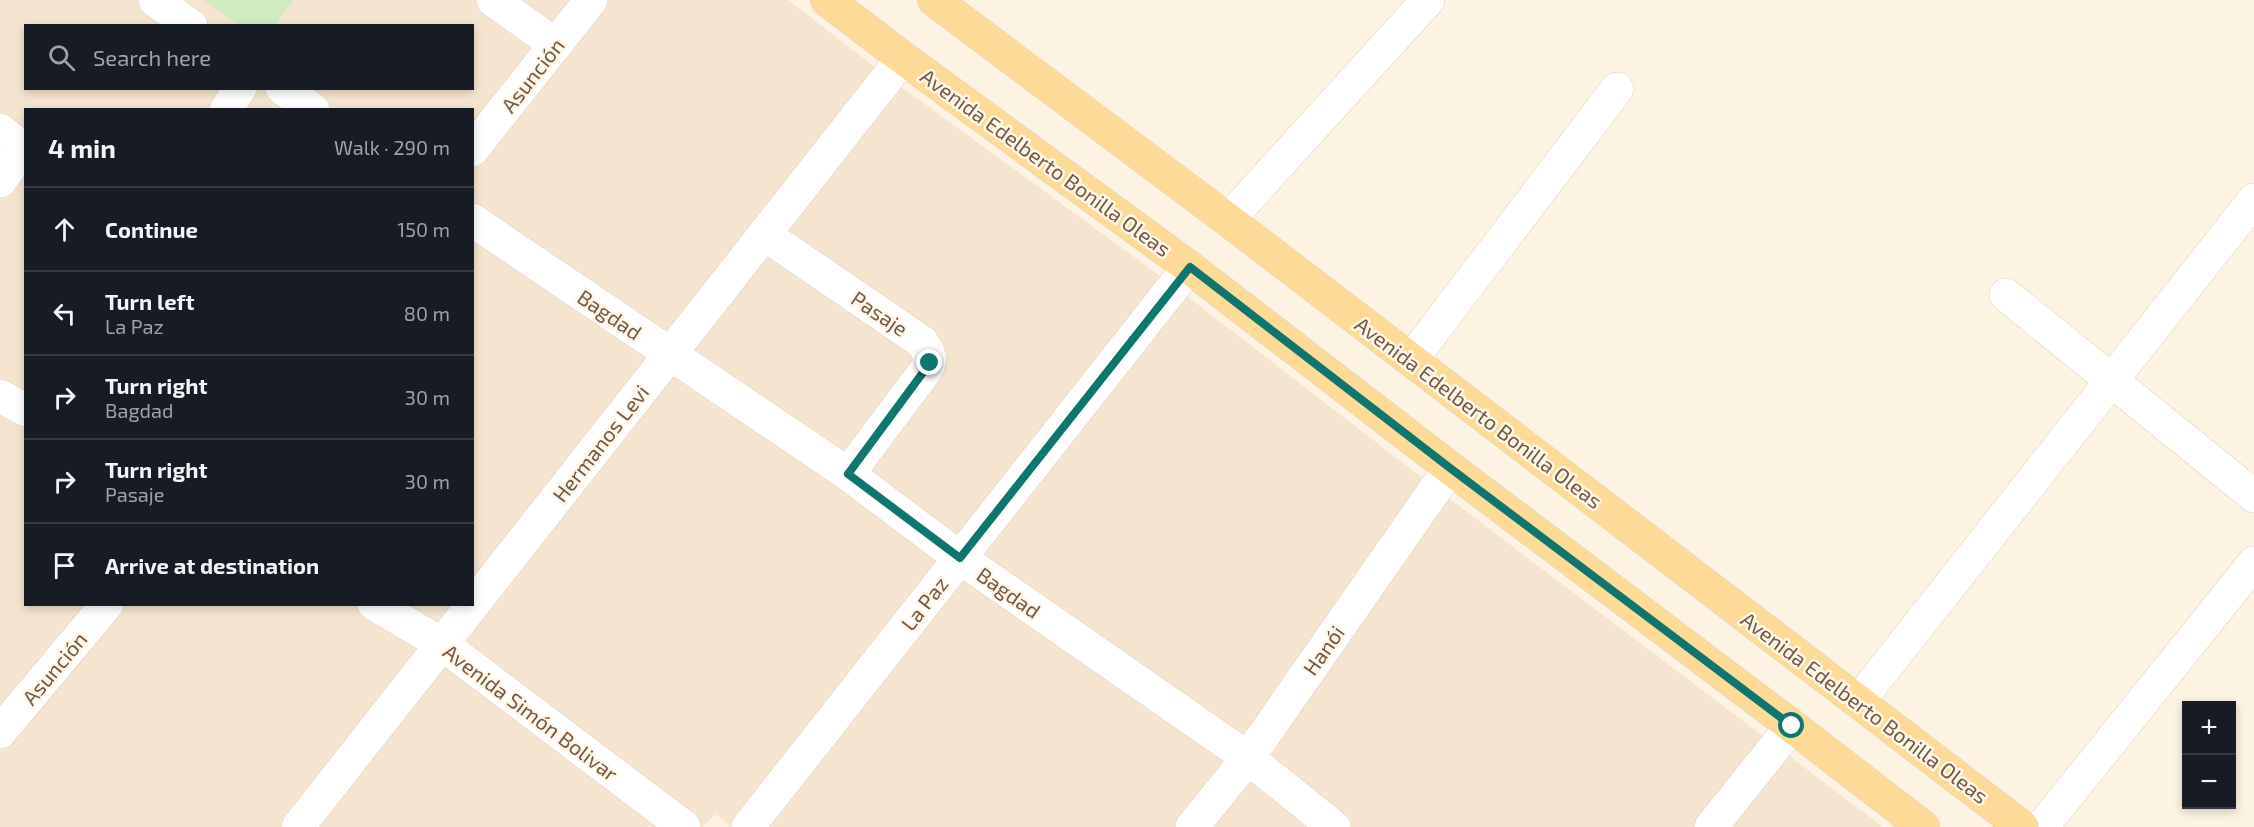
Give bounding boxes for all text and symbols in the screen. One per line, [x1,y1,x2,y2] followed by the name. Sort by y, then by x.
[24,24,474,90] search box
[495,33,569,117] street label: Asunción
[45,41,78,74] icon: search
[93,44,211,70] text: Search here
[916,63,1176,261] street label: Avenida Edelberto Bonilla Oleas
[48,132,116,163] text: 4 min
[334,135,450,159] text: Walk · 290 m
[48,213,81,246] icon: ahead
[105,216,198,242] text: Continue
[397,217,450,241] text: 150 m
[573,284,647,344] street label: Bagdad
[847,285,913,342] street label: Pasaje
[105,288,194,314] text: Turn left
[48,297,81,330] icon: left
[404,301,450,325] text: 80 m
[1351,311,1607,513] street label: Avenida Edelberto Bonilla Oleas
[105,314,164,338] text: La Paz
[916,349,942,375] route end
[105,372,207,398] text: Turn right
[547,380,653,506] street label: Hermanos Levi
[48,381,81,414] icon: right
[405,385,450,409] text: 30 m
[105,398,173,422] text: Bagdad
[105,456,207,482] text: Turn right
[48,465,81,498] icon: right
[405,469,450,493] text: 30 m
[105,482,165,506] text: Pasaje
[48,549,81,582] icon: arrive
[105,552,319,578] text: Arrive at destination
[972,561,1046,623] street label: Bagdad
[895,571,953,635] street label: La Paz
[1737,606,1993,808] street label: Avenida Edelberto Bonilla Oleas
[1297,620,1349,680] street label: Hanói
[16,626,92,710] street label: Asunción
[439,638,624,786] street label: Avenida Simón Bolivar
[2182,701,2236,809] map controls
[2182,701,2236,755] button: +
[1778,712,1804,738] route start
[2182,755,2236,809] button: −

